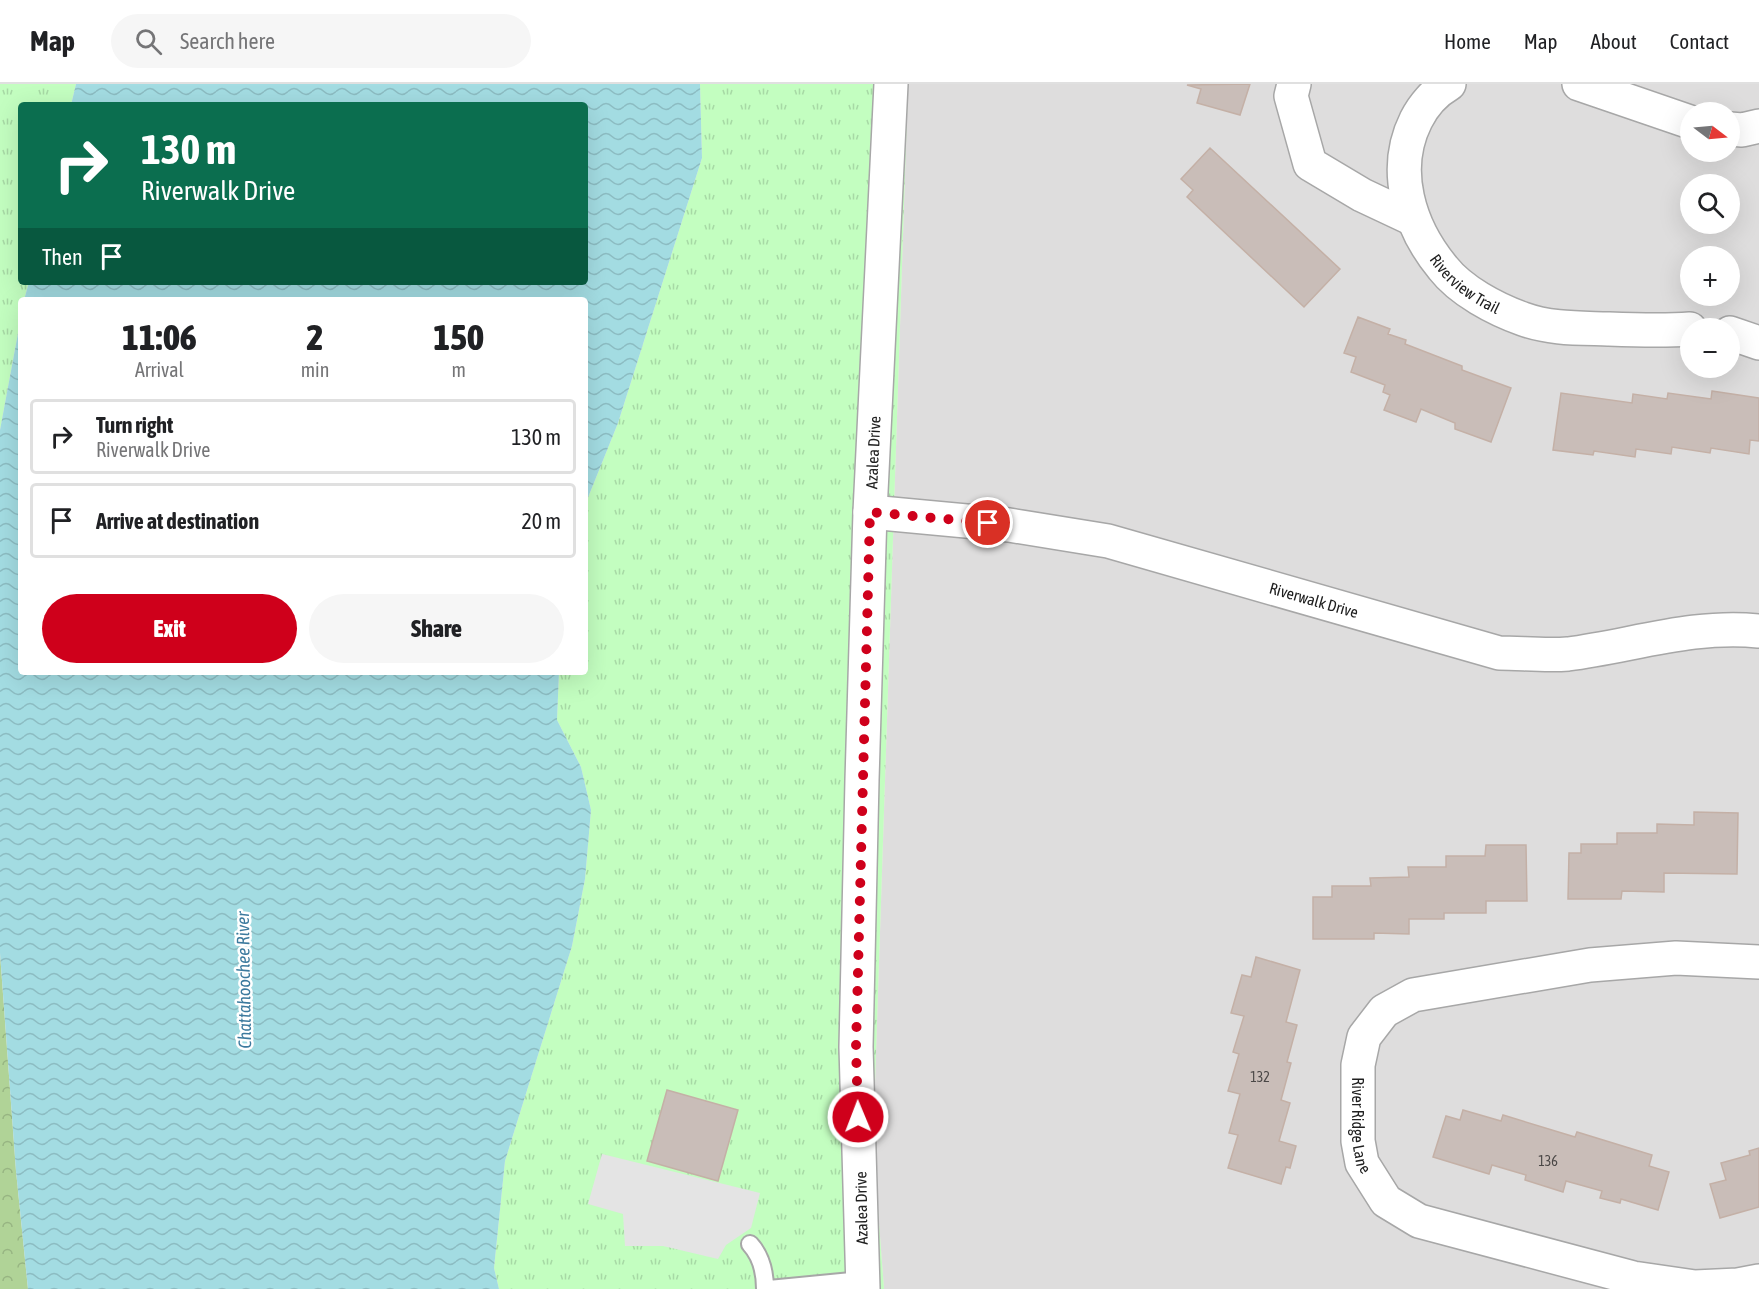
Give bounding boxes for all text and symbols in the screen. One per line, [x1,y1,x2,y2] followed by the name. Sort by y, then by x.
[111,14,531,68] search box
[30,25,75,57] text: Map
[132,25,165,58] icon: search
[180,28,275,54] text: Search here
[1444,29,1491,53] text: Home
[1524,29,1558,53] text: Map
[1591,29,1637,53] text: About
[1670,29,1729,53] text: Contact
[1680,102,1740,162] north arrow
[1680,102,1740,378] map controls
[141,125,236,173] text: 130 m
[42,126,120,204] icon: right
[1680,174,1740,234] button: search
[141,175,295,206] text: Riverwalk Drive
[95,240,128,273] icon: arrive
[42,244,83,270] text: Then
[1680,246,1740,306] button: +
[1426,251,1504,317] street label: Riverview Trail
[122,316,197,358] text: 11:06
[307,316,323,358] text: 2
[433,316,484,358] text: 150
[1680,318,1740,378] button: −
[135,358,184,381] text: Arrival
[301,358,329,381] text: min
[451,358,466,381] text: m
[96,412,173,438] text: Turn right
[862,415,884,489] street label: Azalea Drive
[45,420,78,453] icon: right
[511,424,561,450] text: 130 m
[96,438,210,461] text: Riverwalk Drive
[962,497,1013,548] pin
[45,504,78,537] icon: arrive
[971,506,1004,539] icon: arrive
[96,508,259,534] text: Arrive at destination
[521,508,561,534] text: 20 m
[1267,579,1360,621] street label: Riverwalk Drive
[42,594,297,663] button: Exit
[309,594,564,663] button: Share
[232,911,255,1049] water label: Chattahoochee River
[1250,1069,1270,1085] house number: 132
[1348,1077,1375,1177] street label: River Ridge Lane
[826,1085,890,1149] position arrow
[1538,1153,1558,1169] house number: 136
[851,1171,871,1245] street label: Azalea Drive

